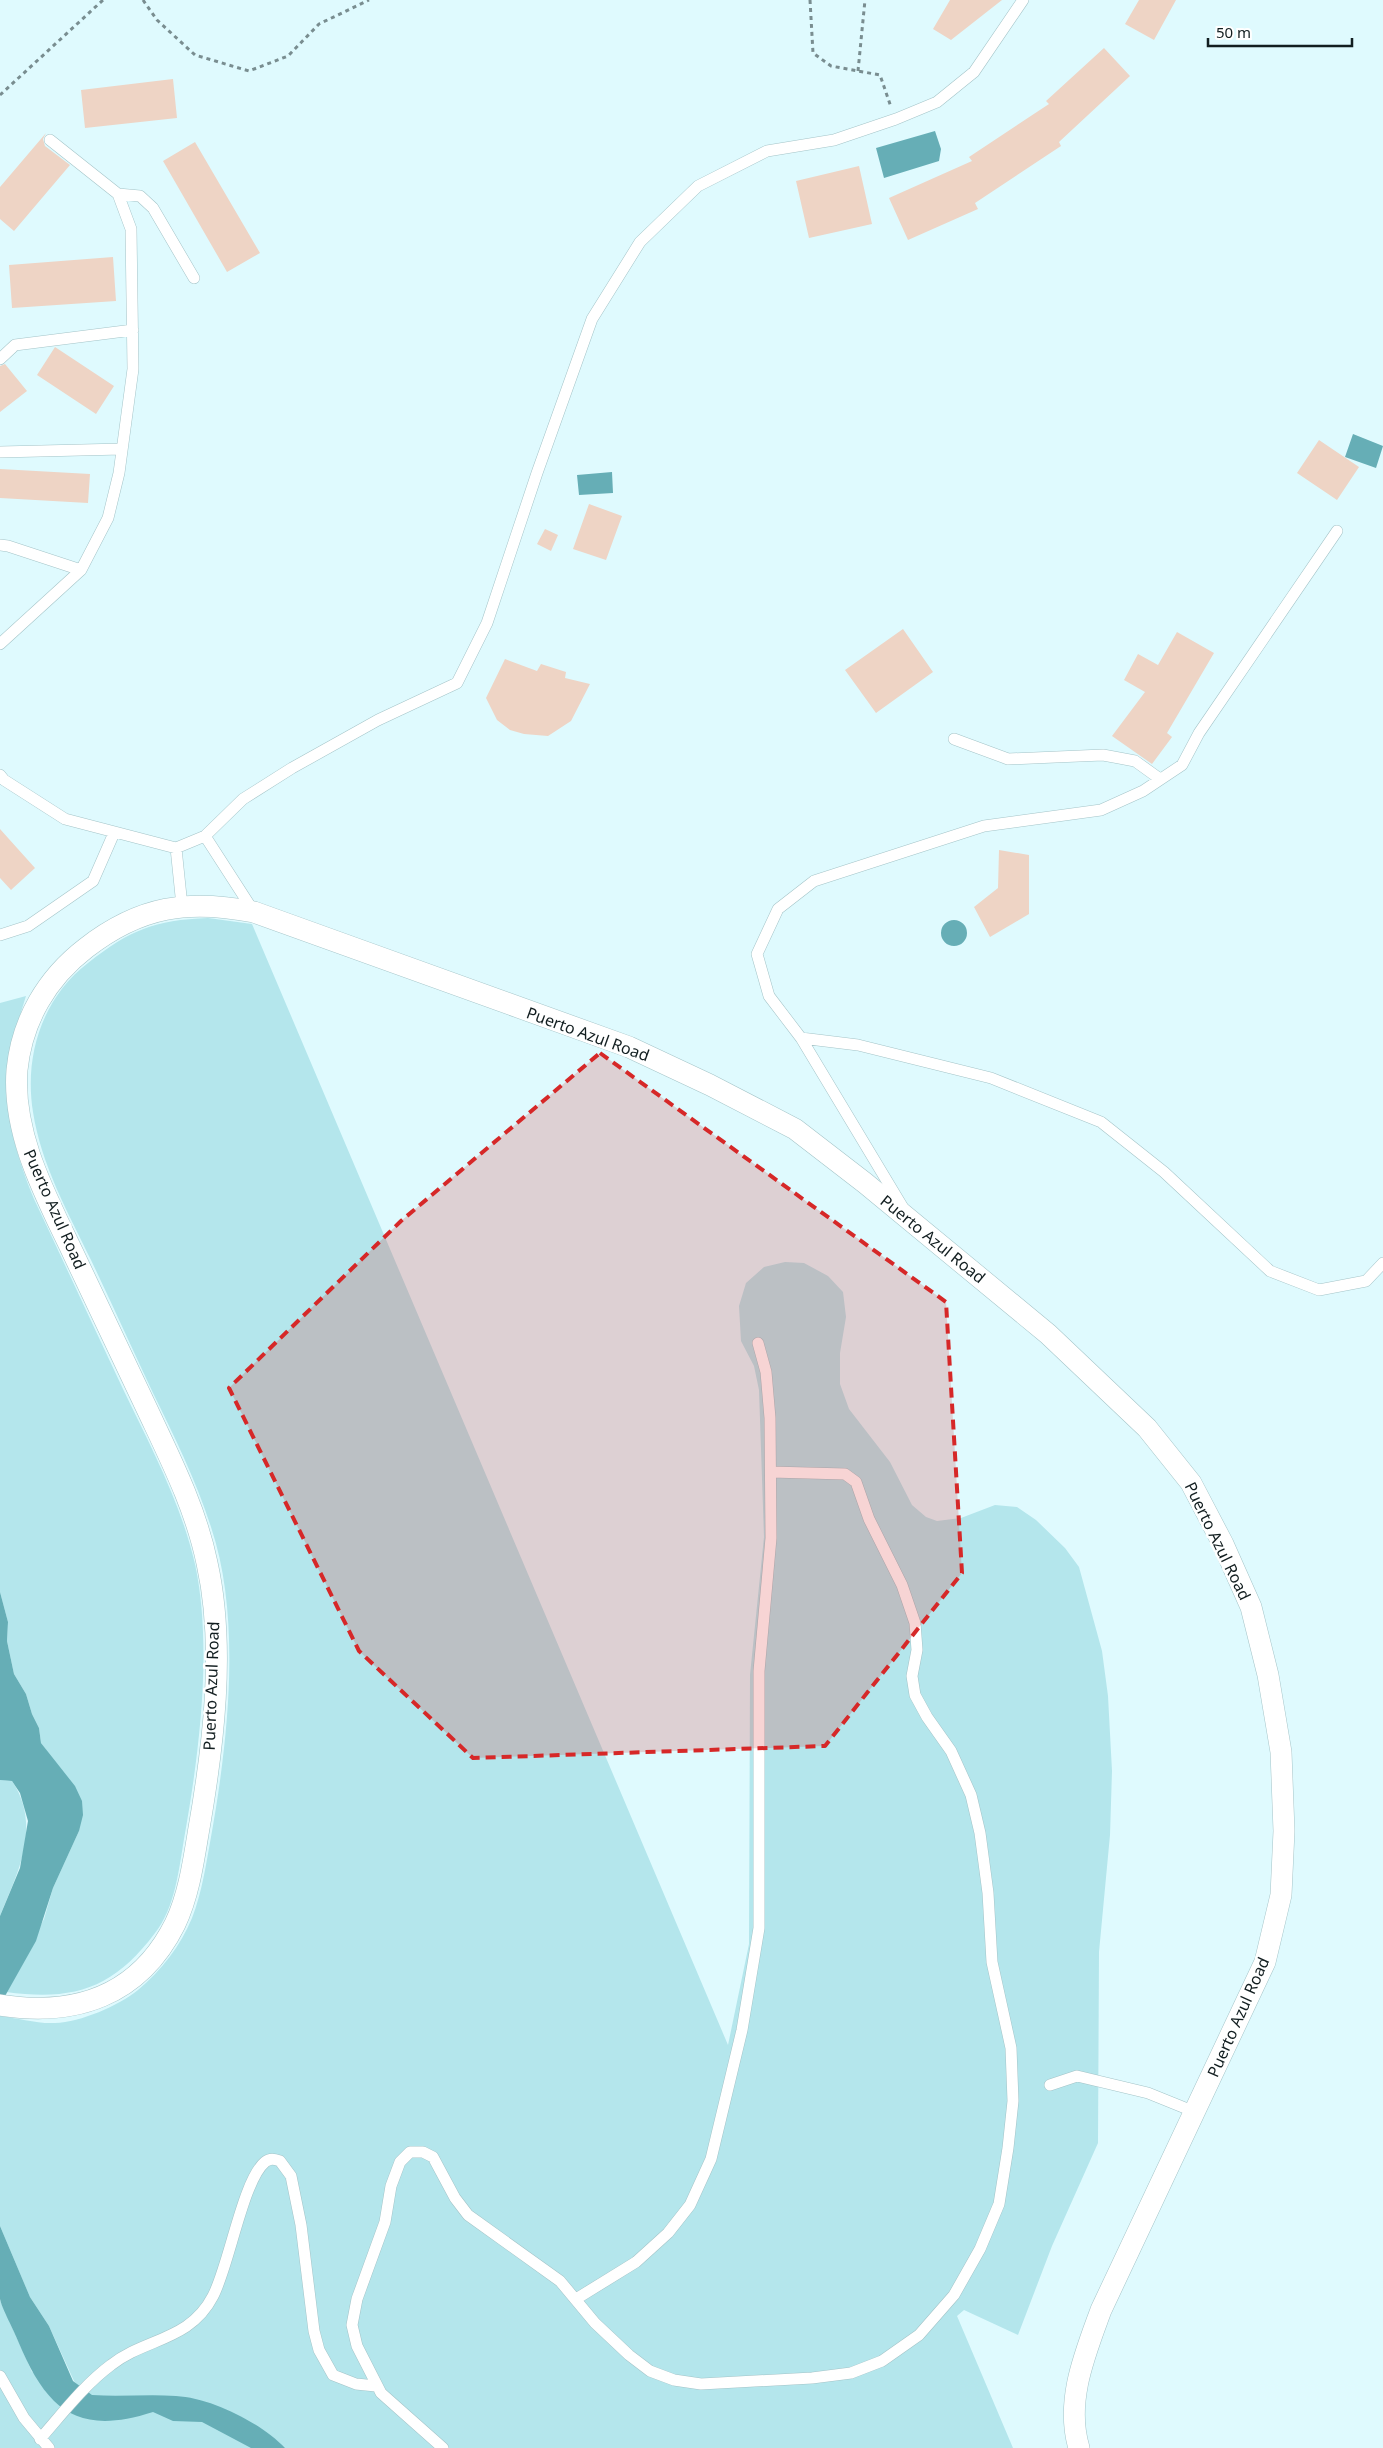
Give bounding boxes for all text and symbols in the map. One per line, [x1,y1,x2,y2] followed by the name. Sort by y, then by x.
[1208,15,1352,47] scale bar
[1216,22,1251,42] text: 50 m
[524,1002,652,1066] street label: Puerto Azul Road
[19,1146,91,1272] street label: Puerto Azul Road
[876,1190,990,1288] street label: Puerto Azul Road
[1180,1478,1256,1604] street label: Puerto Azul Road
[198,1621,224,1751] street label: Puerto Azul Road
[1202,1954,1274,2080] street label: Puerto Azul Road

